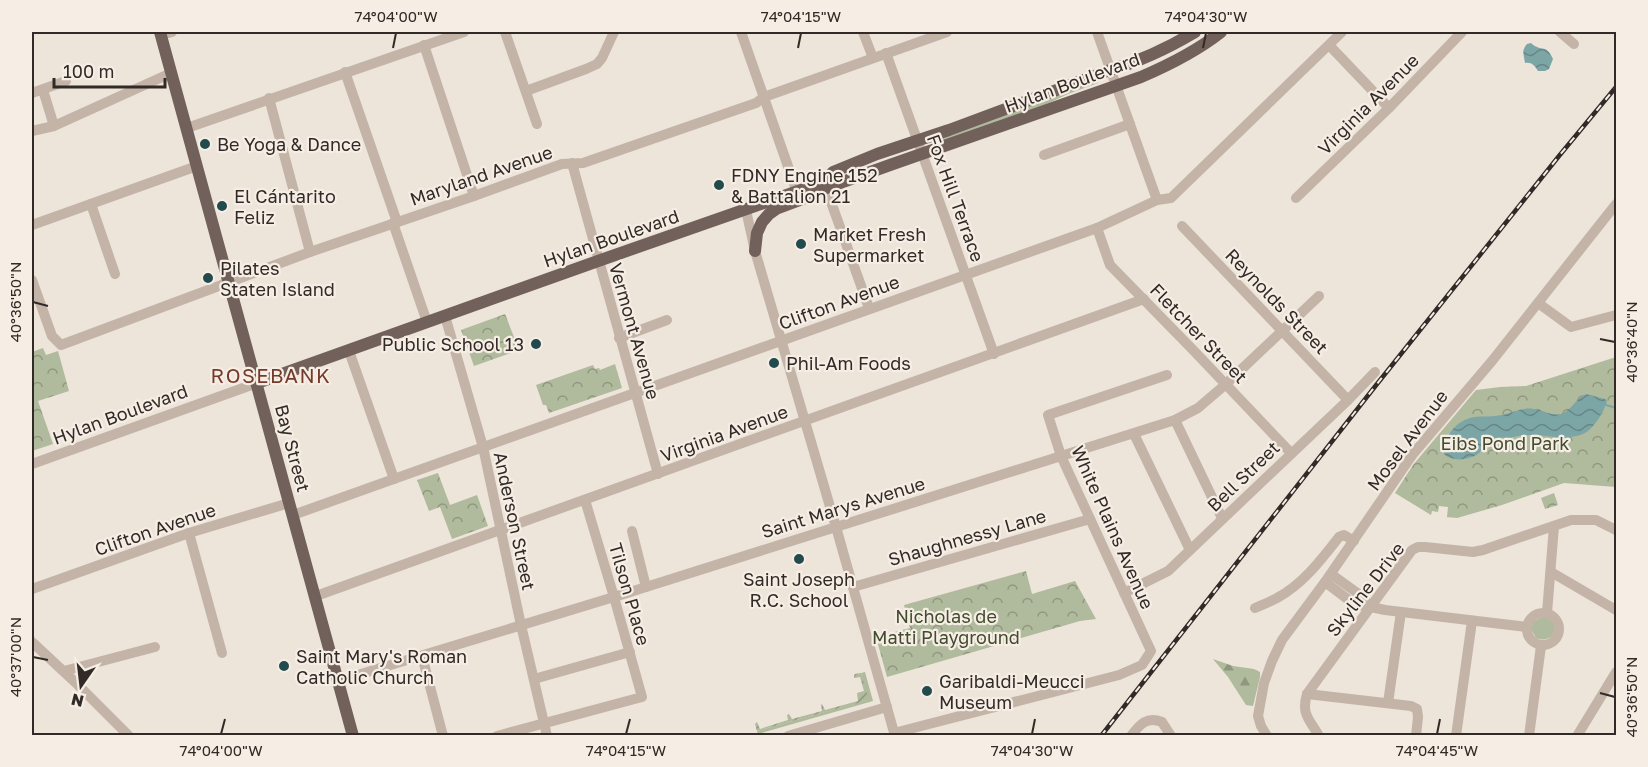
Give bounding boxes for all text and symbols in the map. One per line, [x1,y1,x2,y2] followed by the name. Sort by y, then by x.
[354,7,438,25] text: 74°04'00"W
[761,7,841,25] text: 74°04'15"W
[1165,7,1247,25] text: 74°04'30"W
[1001,47,1143,117] street label: Hylan Boulevard
[1313,49,1423,159] street label: Virginia Avenue
[54,51,165,89] scale bar
[63,60,114,82] text: 100 m
[923,131,989,265] street label: Fox Hill Terrace
[217,133,361,155] place label: Be Yoga & Dance
[198,137,212,151] marker: Be Yoga & Dance
[407,140,555,210] street label: Maryland Avenue
[731,164,878,207] place label: FDNY Engine 152 & Battalion 21
[712,178,726,192] marker: FDNY Engine 152 & Battalion 21
[234,185,336,228] place label: El Cántarito Feliz
[215,199,229,213] marker: El Cántarito Feliz
[540,204,682,272] street label: Hylan Boulevard
[813,223,926,266] place label: Market Fresh Supermarket
[794,237,808,251] marker: Market Fresh Supermarket
[1221,244,1333,358] street label: Reynolds Street
[220,257,335,300] place label: Pilates Staten Island
[605,260,665,402] street label: Vermont Avenue
[6,262,24,342] text: 40°36'50"N
[776,270,902,334] street label: Clifton Avenue
[201,271,215,285] marker: Pilates Staten Island
[1146,279,1252,387] street label: Fletcher Street
[1622,301,1640,383] text: 40°36'40"N
[382,333,524,355] place label: Public School 13
[529,337,543,351] marker: Public School 13
[786,352,911,374] place label: Phil-Am Foods
[767,356,781,370] marker: Phil-Am Foods
[211,363,331,387] district label: ROSEBANK
[49,379,191,449] street label: Hylan Boulevard
[1362,385,1452,495] street label: Mosel Avenue
[657,400,791,466] street label: Virginia Avenue
[271,402,315,494] street label: Bay Street
[1441,432,1569,454] park label: Eibs Pond Park
[1202,436,1284,516] street label: Bell Street
[1067,442,1159,612] street label: White Plains Avenue
[490,450,540,592] street label: Anderson Street
[759,472,927,542] street label: Saint Marys Avenue
[92,498,218,560] street label: Clifton Avenue
[886,504,1048,570] street label: Shaughnessy Lane
[1321,538,1409,640] street label: Skyline Drive
[605,540,655,648] street label: Tilson Place
[792,552,806,566] marker: Saint Joseph R.C. School
[743,568,855,611] place label: Saint Joseph R.C. School
[872,605,1020,648] park label: Nicholas de Matti Playground
[6,617,24,697] text: 40°37'00"N
[296,645,467,688] place label: Saint Mary's Roman Catholic Church
[51,656,111,716] north arrow
[1622,657,1640,737] text: 40°36'50"N
[277,659,291,673] marker: Saint Mary's Roman Catholic Church
[939,670,1085,713] place label: Garibaldi-Meucci Museum
[920,684,934,698] marker: Garibaldi-Meucci Museum
[69,689,86,712] text: N
[179,741,263,759] text: 74°04'00"W
[586,741,666,759] text: 74°04'15"W
[991,741,1073,759] text: 74°04'30"W
[1396,741,1478,759] text: 74°04'45"W

